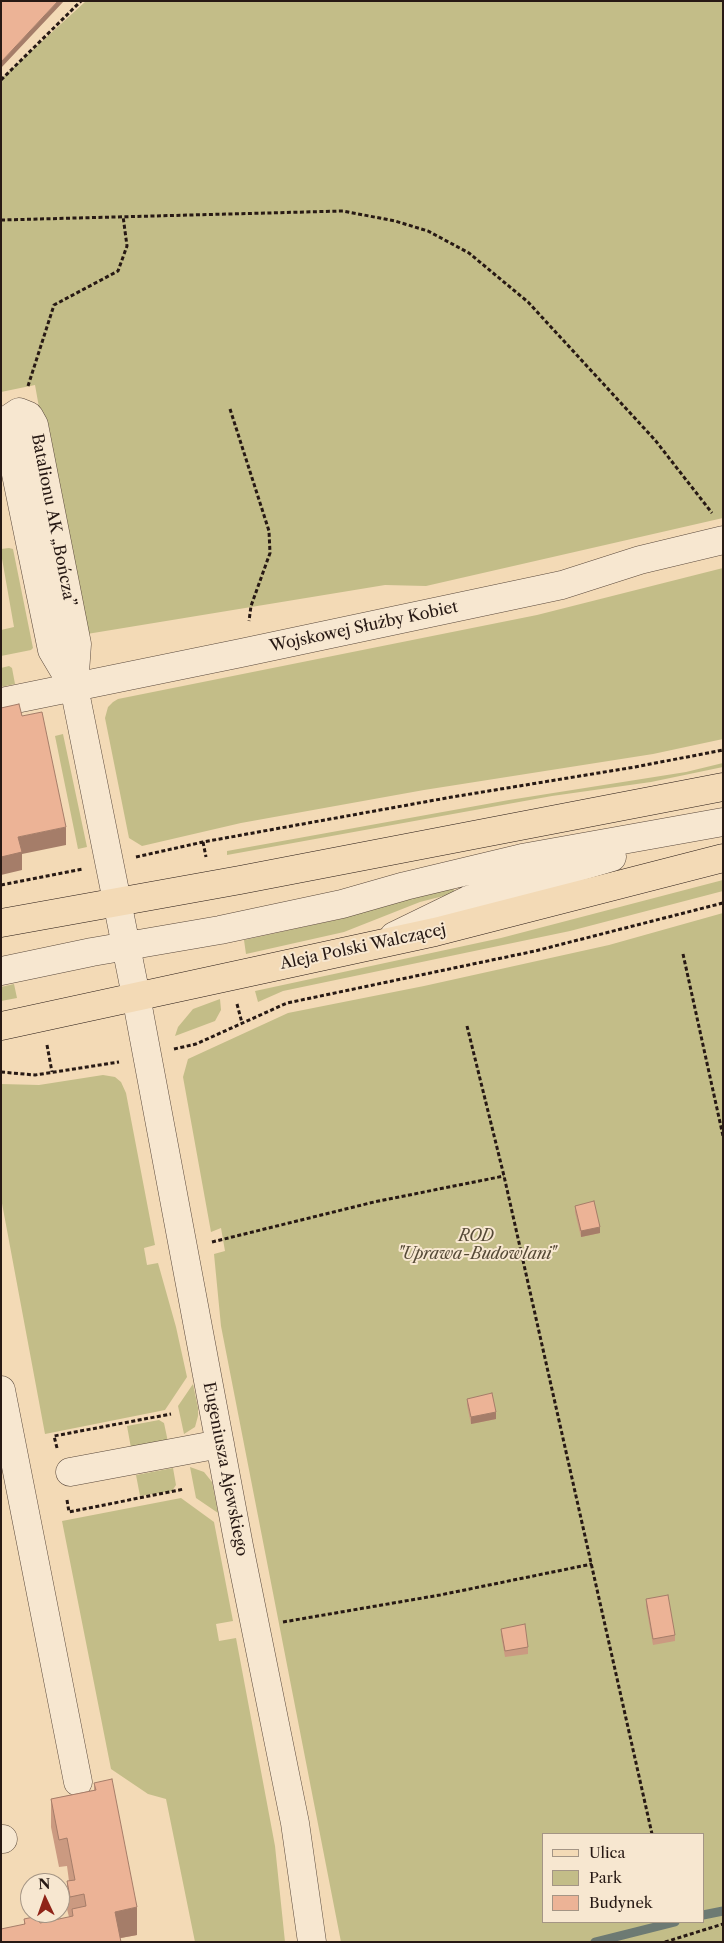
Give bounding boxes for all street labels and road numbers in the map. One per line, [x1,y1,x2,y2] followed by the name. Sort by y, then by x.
[27,432,79,608] street label: Batalionu AK „Bończa”
[268,598,460,656] street label: Wojskowej Służby Kobiet
[278,920,448,974] street label: Aleja Polski Walczącej
[199,1380,251,1558] street label: Eugeniusza Ajewskiego

